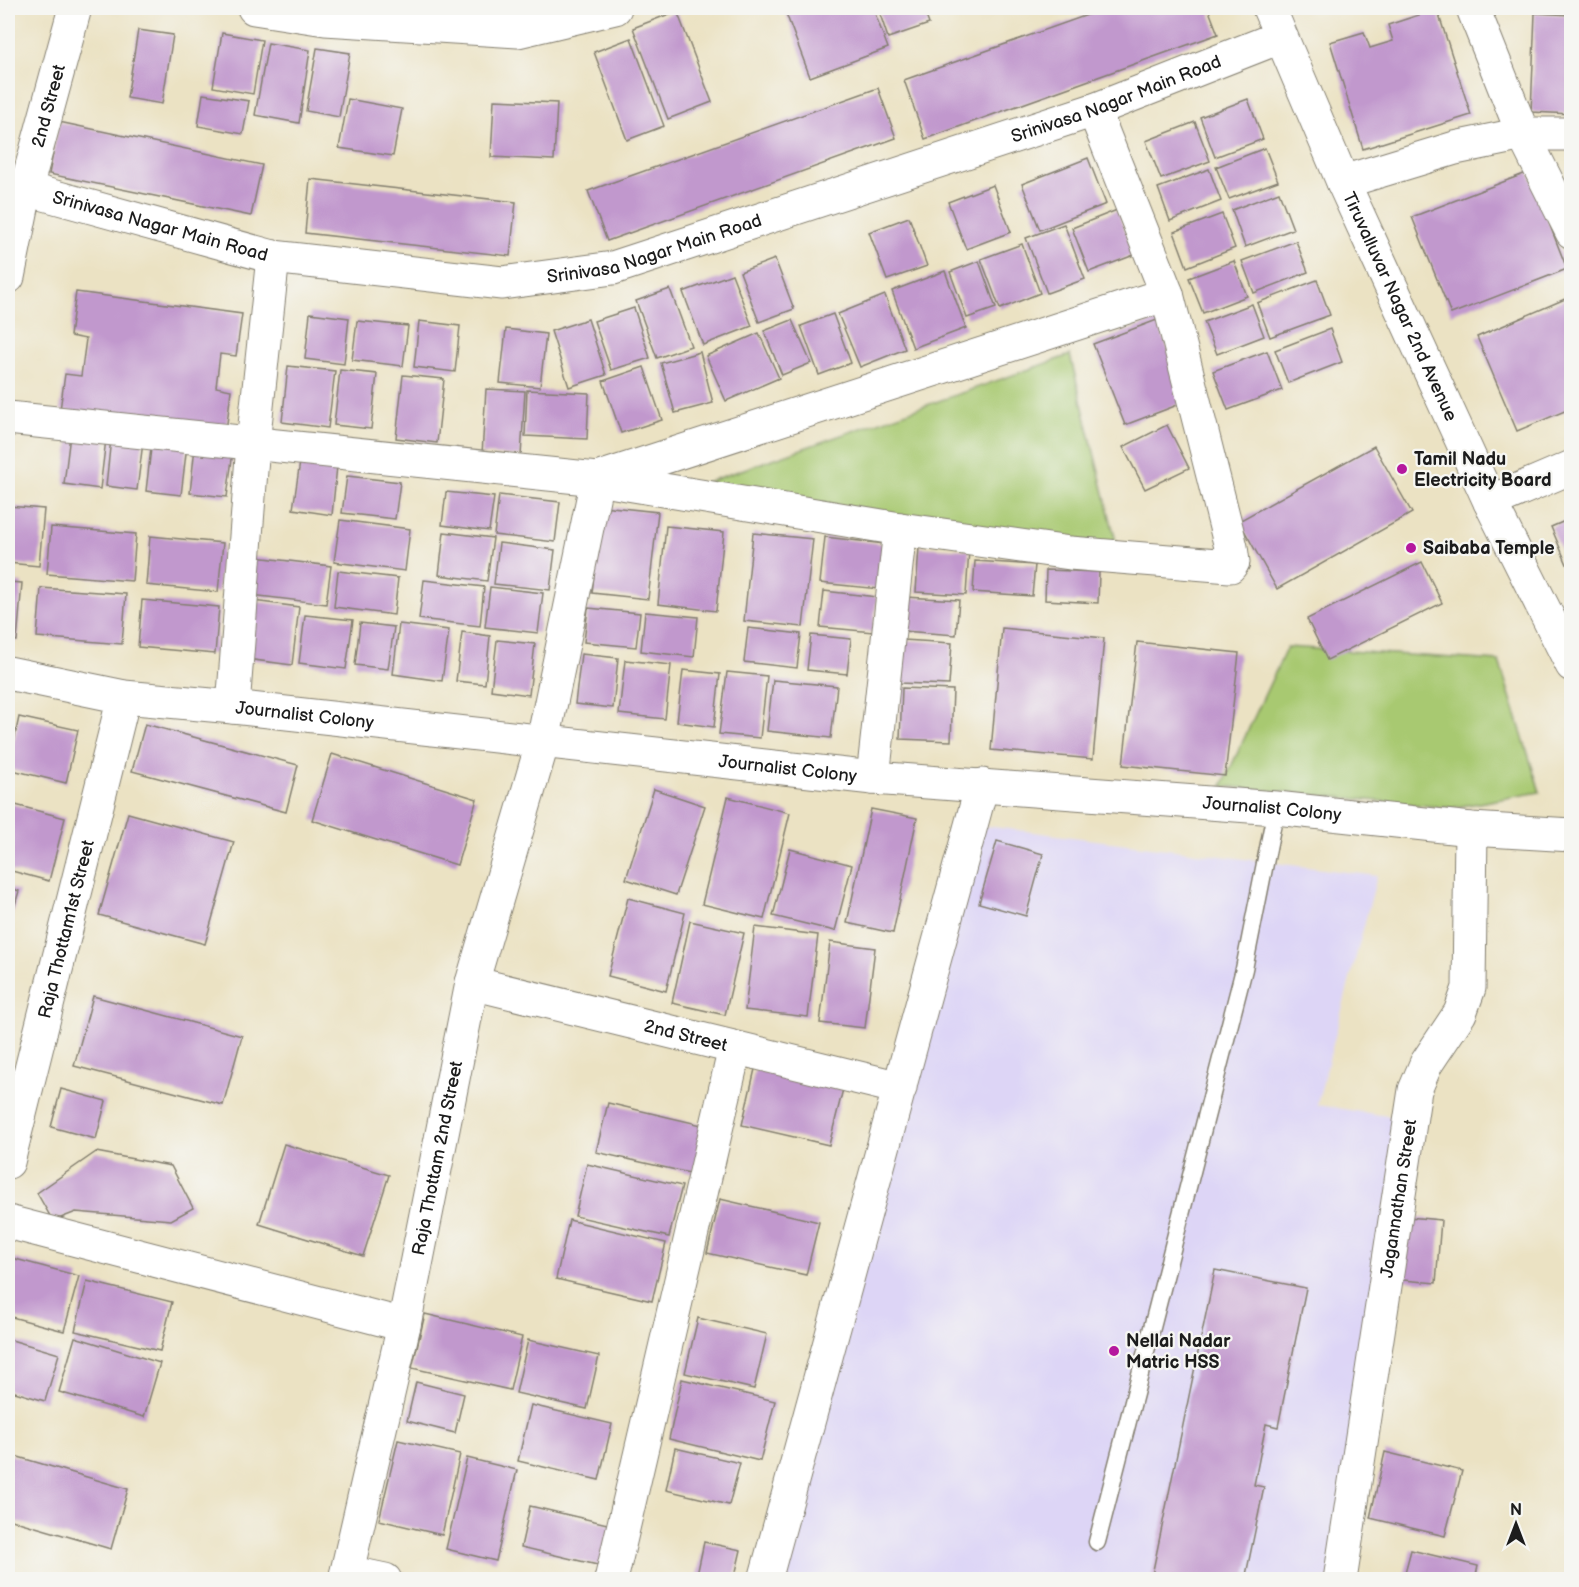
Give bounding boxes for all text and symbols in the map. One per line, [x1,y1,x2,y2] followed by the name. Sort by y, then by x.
[1008,51,1224,148] street label: Srinivasa Nagar Main Road
[28,62,70,150] street label: 2nd Street
[50,187,270,266] street label: Srinivasa Nagar Main Road
[1338,189,1462,425] street label: Tiruvalluvar Nagar 2nd Avenue
[546,210,764,288] street label: Srinivasa Nagar Main Road
[1414,449,1551,491] place label: Tamil Nadu Electricity Board
[1395,462,1409,476] marker: Tamil Nadu Electricity Board
[1423,538,1555,559] place label: Saibaba Temple
[1404,541,1418,555] marker: Saibaba Temple
[234,697,376,734] street label: Journalist Colony
[717,751,859,787] street label: Journalist Colony
[1202,793,1343,826] street label: Journalist Colony
[34,837,99,1021] street label: Raja Thottam1st Street
[642,1016,730,1056] street label: 2nd Street
[408,1059,467,1257] street label: Raja Thottam 2nd Street
[1376,1117,1421,1279] street label: Jagannathan Street
[1126,1331,1231,1373] place label: Nellai Nadar Matric HSS
[1107,1344,1121,1358] marker: Nellai Nadar Matric HSS
[1486,1494,1546,1554] north arrow
[1510,1501,1522,1520] text: N

